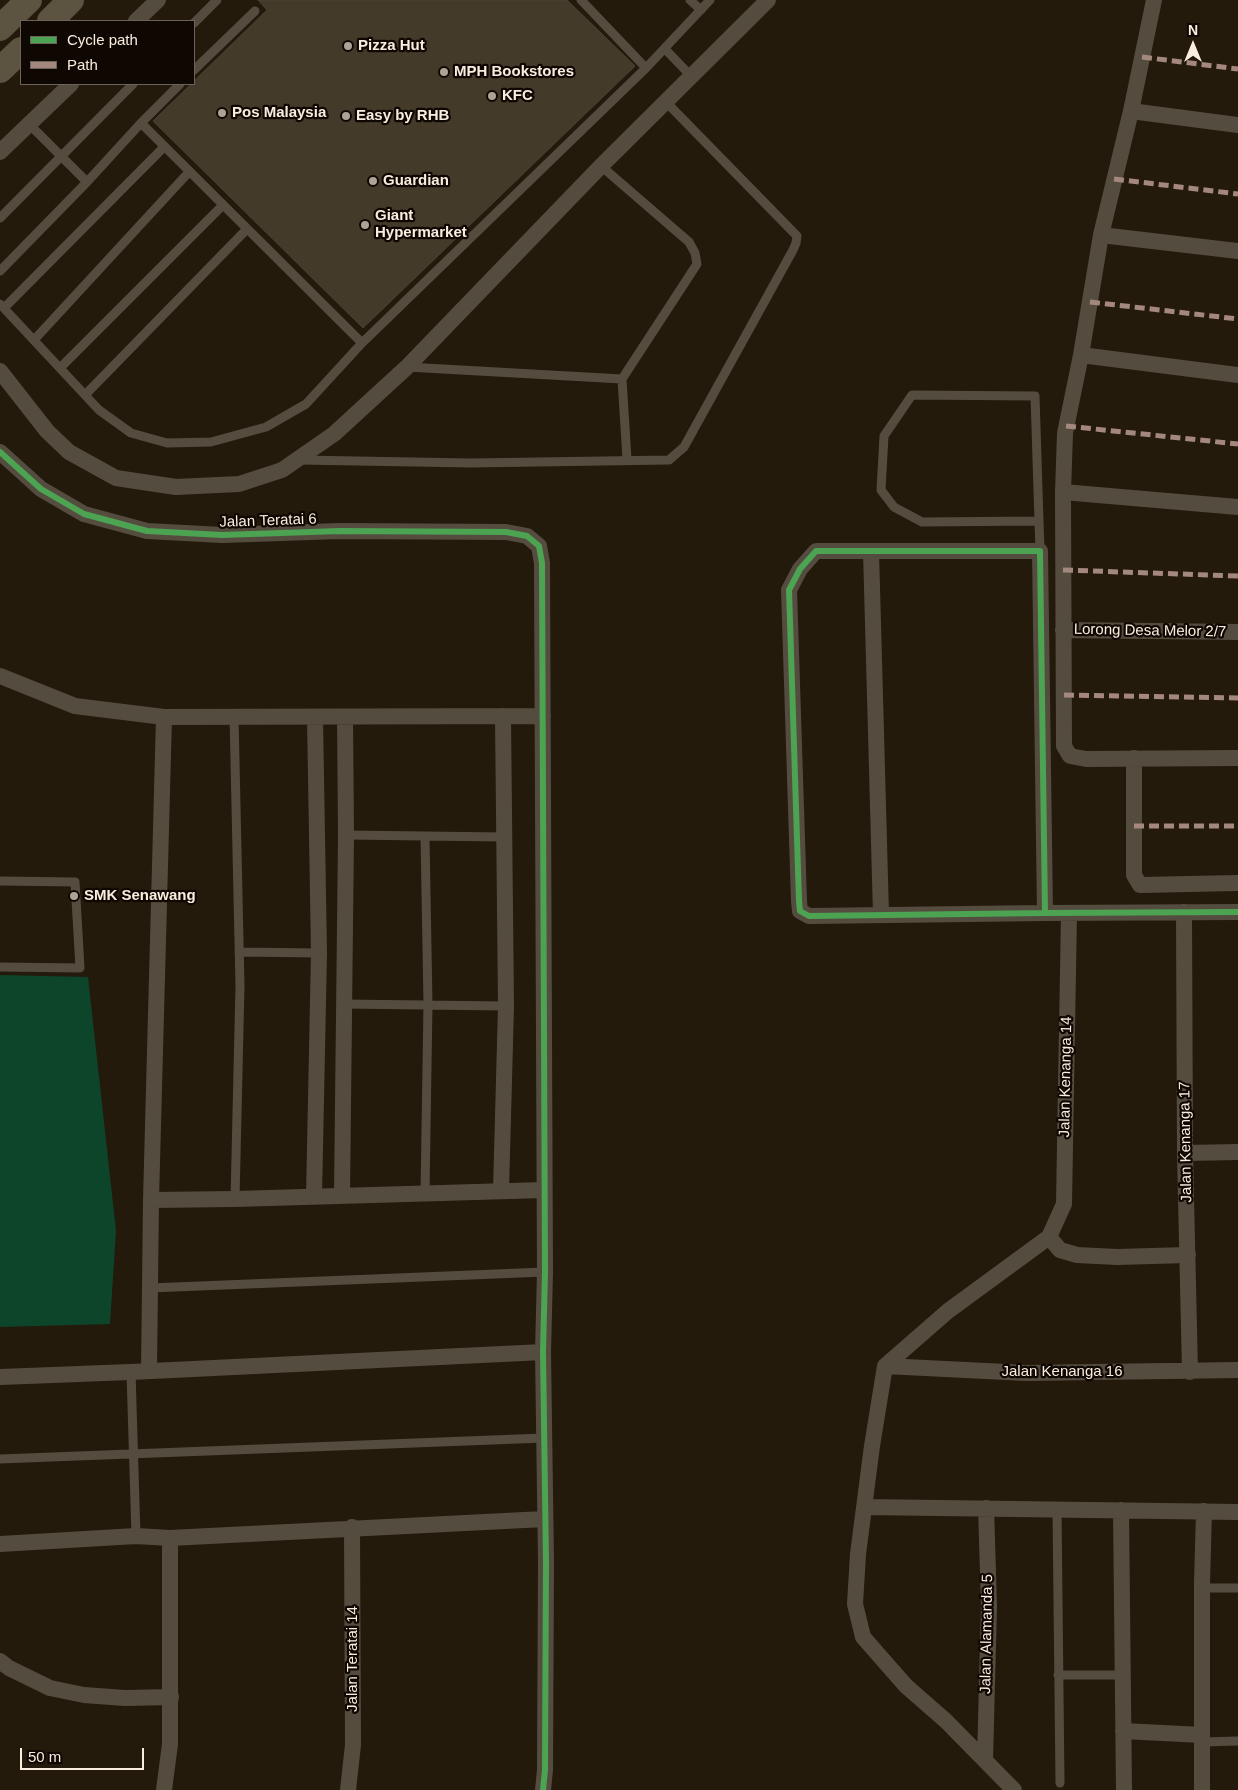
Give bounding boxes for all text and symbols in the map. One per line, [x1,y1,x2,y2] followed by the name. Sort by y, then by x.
[20,20,195,85] legend
[1168,20,1218,70] north arrow
[1188,22,1198,38] text: N
[67,31,138,48] text: Cycle path
[358,37,425,55] place label: Pizza Hut
[342,40,354,52] marker: Pizza Hut
[67,56,98,73] text: Path
[454,63,574,81] place label: MPH Bookstores
[438,66,450,78] marker: MPH Bookstores
[502,87,533,105] place label: KFC
[486,90,498,102] marker: KFC
[232,104,326,122] place label: Pos Malaysia
[216,107,228,119] marker: Pos Malaysia
[356,107,449,125] place label: Easy by RHB
[340,110,352,122] marker: Easy by RHB
[383,172,449,190] place label: Guardian
[367,175,379,187] marker: Guardian
[375,207,467,242] place label: Giant Hypermarket
[359,219,371,231] marker: Giant Hypermarket
[219,510,317,532] street label: Jalan Teratai 6
[1074,621,1226,641] street label: Lorong Desa Melor 2/7
[84,887,196,905] place label: SMK Senawang
[68,890,80,902] marker: SMK Senawang
[1056,1016,1076,1138] street label: Jalan Kenanga 14
[1176,1081,1196,1203] street label: Jalan Kenanga 17
[1002,1363,1122,1381] street label: Jalan Kenanga 16
[977,1574,997,1694] street label: Jalan Alamanda 5
[344,1606,362,1712] street label: Jalan Teratai 14
[22,1738,146,1770] scale bar
[28,1748,61,1765] text: 50 m

